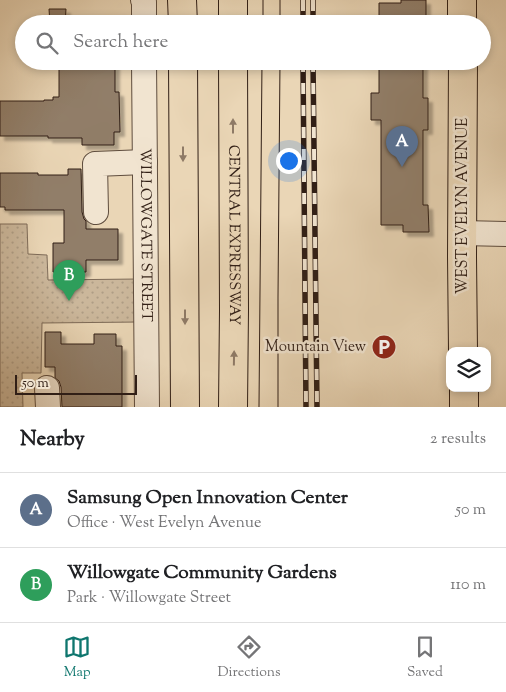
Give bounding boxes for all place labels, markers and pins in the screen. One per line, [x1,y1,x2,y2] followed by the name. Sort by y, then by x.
[386,126,418,167] pin: A
[53,260,85,301] pin: B
[371,334,397,360] parking icon: Mountain View
[265,337,366,358] place label: Mountain View

